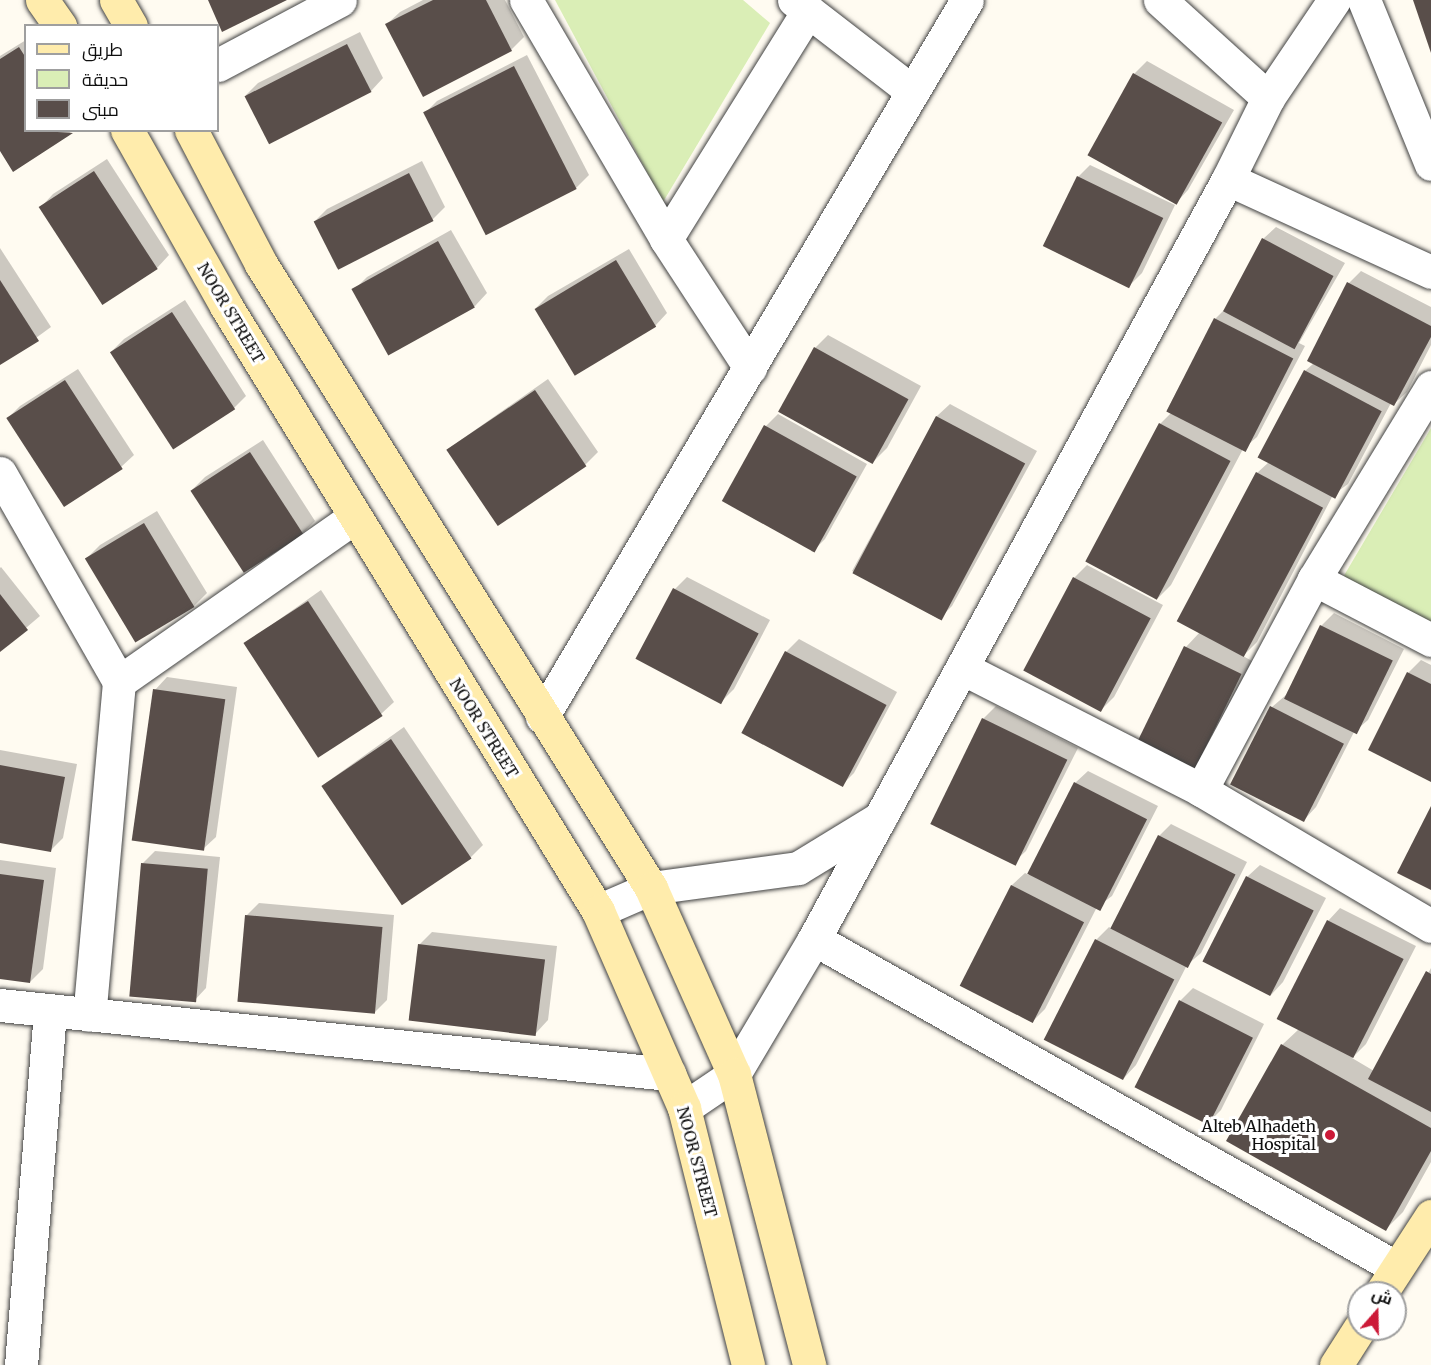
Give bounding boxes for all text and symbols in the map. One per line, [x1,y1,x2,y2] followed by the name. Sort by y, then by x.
[24,24,219,132] legend
[82,38,123,61] text: طريق
[82,68,128,91] text: حديقة
[82,98,119,121] text: مبنى
[193,259,269,367] street label: NOOR STREET
[446,675,522,781] street label: NOOR STREET
[673,1105,721,1219] street label: NOOR STREET
[1202,1116,1316,1154] place label: Alteb Alhadeth Hospital
[1321,1126,1339,1144] marker: Alteb Alhadeth Hospital
[1347,1281,1407,1341] north arrow
[1369,1283,1396,1309] text: ش

